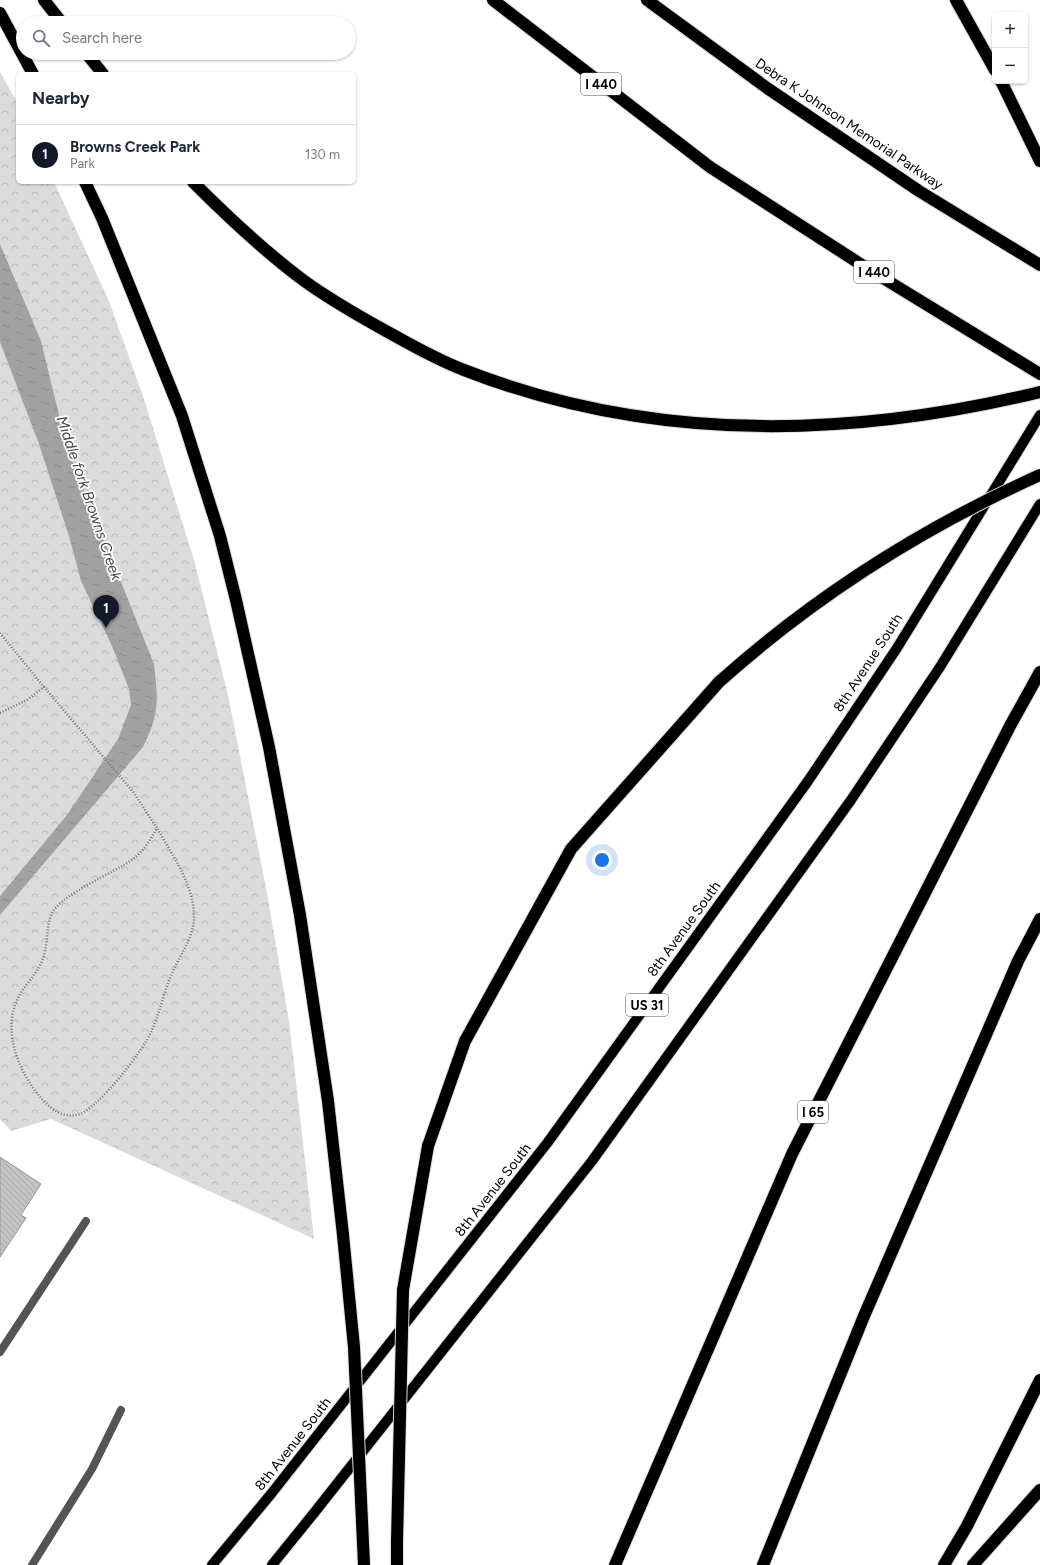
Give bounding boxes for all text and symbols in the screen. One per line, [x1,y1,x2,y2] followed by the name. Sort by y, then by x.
[992,12,1028,84] map controls
[992,12,1028,48] button: +
[16,16,356,60] search box
[30,27,52,49] icon: search
[62,29,142,47] text: Search here
[992,48,1028,84] button: −
[752,55,947,194] street label: Debra K Johnson Memorial Parkway
[581,73,621,95] road number: I 440
[32,88,90,108] text: Nearby
[70,138,200,156] text: Browns Creek Park
[42,147,48,162] text: 1
[305,147,340,162] text: 130 m
[70,156,95,171] text: Park
[854,261,894,283] road number: I 440
[52,413,126,583] water label: Middle fork Browns Creek
[93,595,119,628] pin: 1
[830,611,906,715] street label: 8th Avenue South
[592,850,612,870] your location
[644,878,724,980] street label: 8th Avenue South
[626,994,668,1016] road number: US 31
[798,1101,828,1123] road number: I 65
[451,1140,535,1240] street label: 8th Avenue South
[251,1394,335,1494] street label: 8th Avenue South

